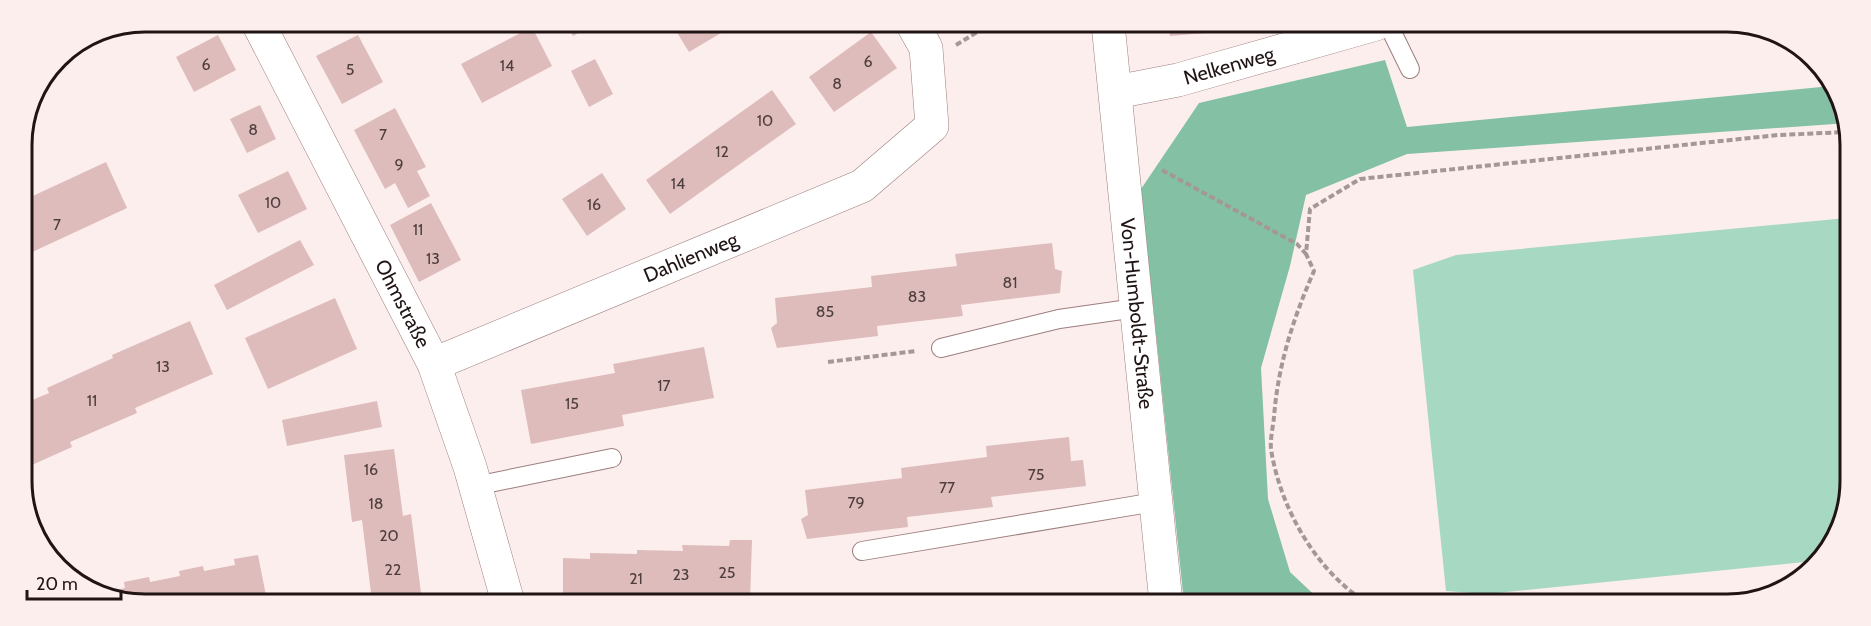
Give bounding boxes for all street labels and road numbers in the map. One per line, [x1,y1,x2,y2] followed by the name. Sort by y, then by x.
[1181,41,1278,90] street label: Nelkenweg
[1115,217,1159,410] street label: Von-Humboldt-Straße
[640,227,742,287] street label: Dahlienweg
[370,255,436,352] street label: Ohmstraße

